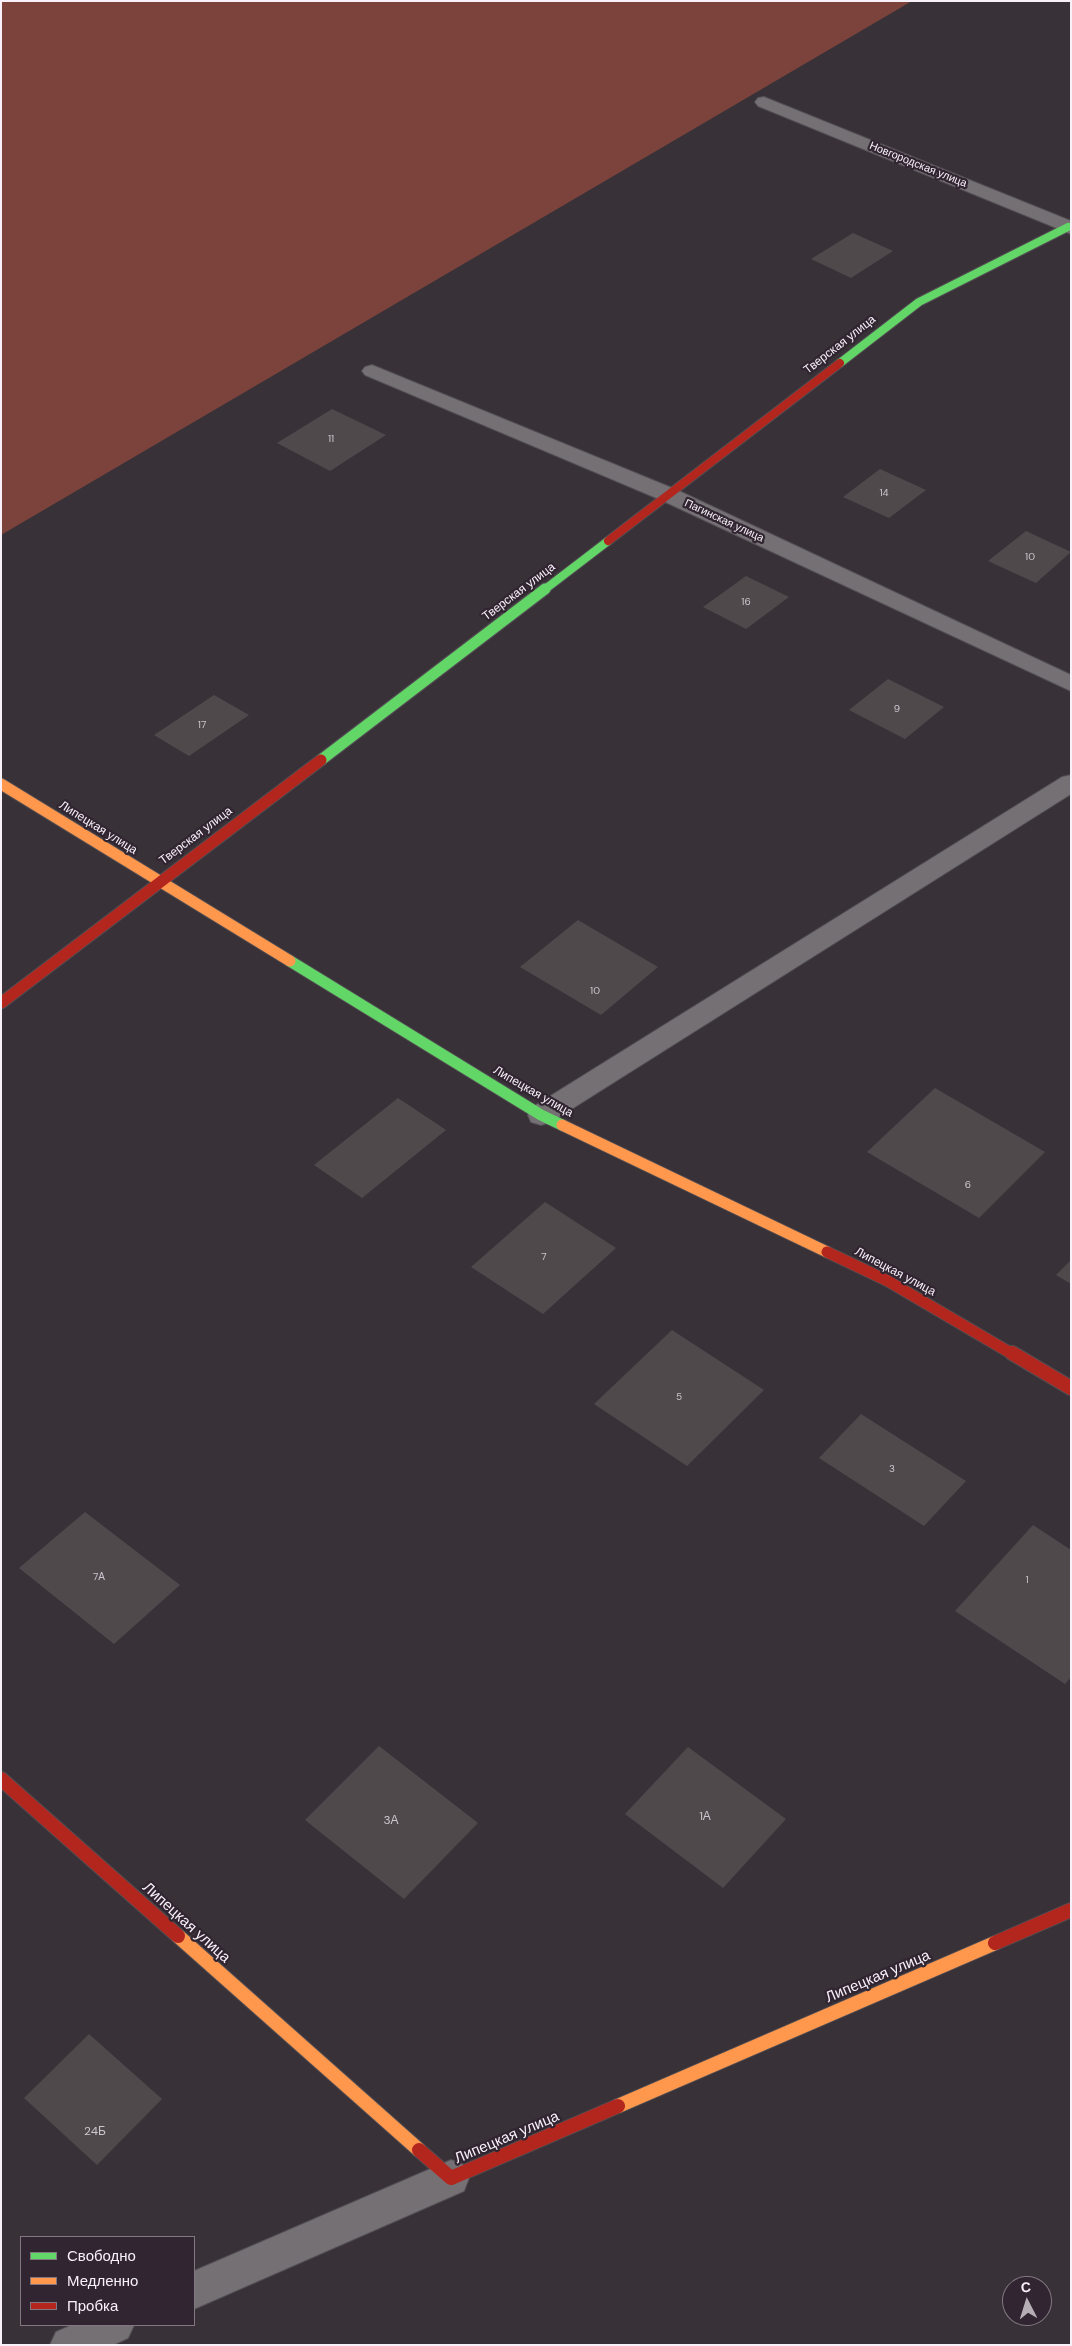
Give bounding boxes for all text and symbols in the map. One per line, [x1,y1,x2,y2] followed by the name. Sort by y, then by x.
[867,139,969,191] street label: Новгородская улица
[801,312,879,378] street label: Тверская улица
[328,433,334,445] house number: 11
[879,487,889,499] house number: 14
[682,497,766,545] street label: Пагинская улица
[1025,551,1035,563] house number: 10
[480,560,558,624] street label: Тверская улица
[741,596,751,608] house number: 16
[894,703,900,715] house number: 9
[198,719,206,731] house number: 17
[56,798,140,858] street label: Липецкая улица
[157,804,235,868] street label: Тверская улица
[590,985,600,997] house number: 10
[491,1063,575,1121] street label: Липецкая улица
[965,1179,971,1191] house number: 6
[852,1245,938,1299] street label: Липецкая улица
[541,1251,547,1263] house number: 7
[676,1391,682,1403] house number: 5
[889,1463,895,1475] house number: 3
[93,1571,105,1583] house number: 7А
[1025,1574,1029,1586] house number: 1
[699,1810,711,1824] house number: 1А
[383,1814,399,1828] house number: 3А
[138,1879,234,1967] street label: Липецкая улица
[823,1947,933,2007] street label: Липецкая улица
[452,2108,562,2168] street label: Липецкая улица
[84,2125,106,2139] house number: 24Б
[20,2236,195,2326] legend
[67,2246,136,2266] text: Свободно
[67,2271,138,2291] text: Медленно
[1002,2276,1052,2326] north arrow
[1020,2278,1032,2296] text: С
[67,2296,118,2316] text: Пробка

